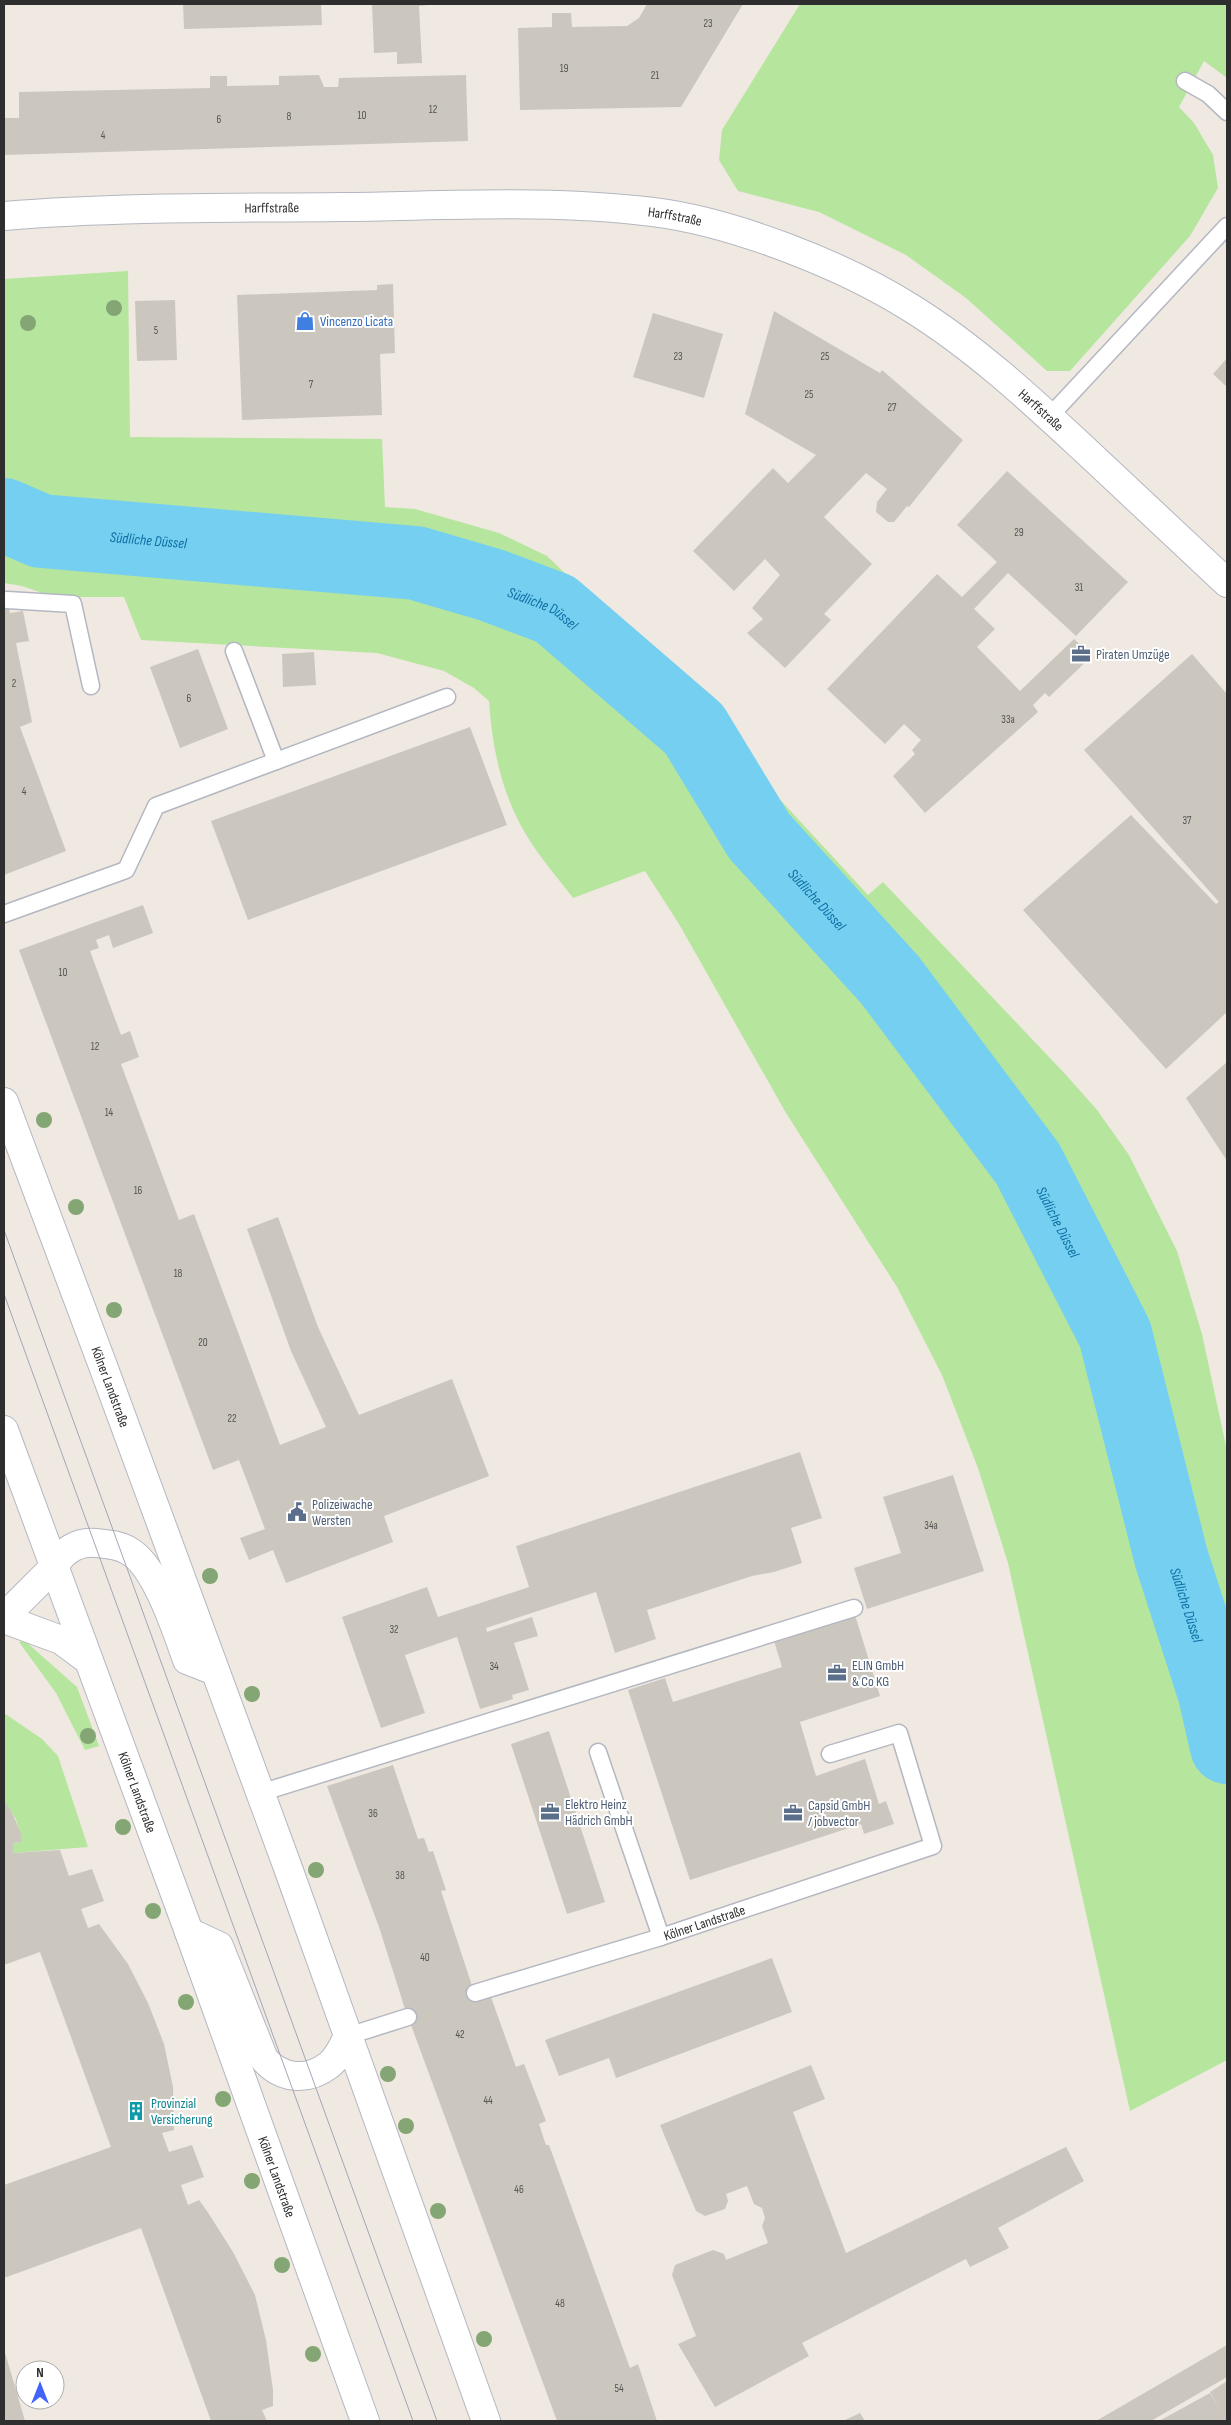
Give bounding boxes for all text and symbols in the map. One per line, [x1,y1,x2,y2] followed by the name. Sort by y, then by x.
[703,17,713,30] house number: 23
[560,62,568,75] house number: 19
[651,69,659,82] house number: 21
[429,103,438,116] house number: 12
[358,109,366,122] house number: 10
[287,110,292,123] house number: 8
[217,113,222,126] house number: 6
[101,129,106,142] house number: 4
[244,199,299,216] street label: Harffstraße
[647,203,704,229] street label: Harffstraße
[294,310,316,332] shop icon: Vincenzo Licata
[320,313,393,330] place label: Vincenzo Licata
[154,324,158,337] house number: 5
[673,350,683,363] house number: 23
[821,350,829,363] house number: 25
[309,378,314,391] house number: 7
[1015,385,1067,434] street label: Harffstraße
[805,388,813,401] house number: 25
[888,401,897,414] house number: 27
[1014,526,1024,539] house number: 29
[109,527,189,553] water label: Südliche Düssel
[1075,581,1083,594] house number: 31
[505,583,583,635] water label: Südliche Düssel
[1070,643,1092,665] office icon: Piraten Umzüge
[1096,646,1170,663] place label: Piraten Umzüge
[12,677,17,690] house number: 2
[187,692,192,705] house number: 6
[1001,713,1015,726] house number: 33a
[22,785,27,798] house number: 4
[1182,814,1192,827] house number: 37
[784,865,851,935] water label: Südliche Düssel
[59,966,67,979] house number: 10
[91,1040,100,1053] house number: 12
[105,1106,114,1119] house number: 14
[1032,1183,1084,1262] water label: Südliche Düssel
[134,1184,143,1197] house number: 16
[174,1267,183,1280] house number: 18
[198,1336,208,1349] house number: 20
[88,1344,133,1429] street label: Kölner Landstraße
[227,1412,237,1425] house number: 22
[312,1496,373,1529] place label: Polizeiwache Wersten
[286,1501,308,1523] public building icon: Polizeiwache Wersten
[924,1519,938,1532] house number: 34a
[1166,1565,1208,1646] water label: Südliche Düssel
[389,1623,399,1636] house number: 32
[852,1657,904,1690] place label: ELIN GmbH & Co KG
[489,1660,499,1673] house number: 34
[826,1662,848,1684] office icon: ELIN GmbH & Co KG
[115,1749,160,1835] street label: Kölner Landstraße
[565,1796,633,1829] place label: Elektro Heinz Hädrich GmbH
[808,1797,870,1830] place label: Capsid GmbH / jobvector
[539,1801,561,1823] office icon: Elektro Heinz Hädrich GmbH
[782,1802,804,1824] office icon: Capsid GmbH / jobvector
[368,1807,378,1820] house number: 36
[395,1869,405,1882] house number: 38
[661,1901,747,1944] street label: Kölner Landstraße
[420,1951,430,1964] house number: 40
[455,2028,465,2041] house number: 42
[483,2094,493,2107] house number: 44
[151,2095,213,2128] place label: Provinzial Versicherung
[125,2100,147,2122] building icon: Provinzial Versicherung
[255,2134,299,2219] street label: Kölner Landstraße
[514,2183,524,2196] house number: 46
[555,2297,565,2310] house number: 48
[15,2360,65,2410] north arrow
[36,2364,44,2381] text: N
[614,2382,624,2395] house number: 54

